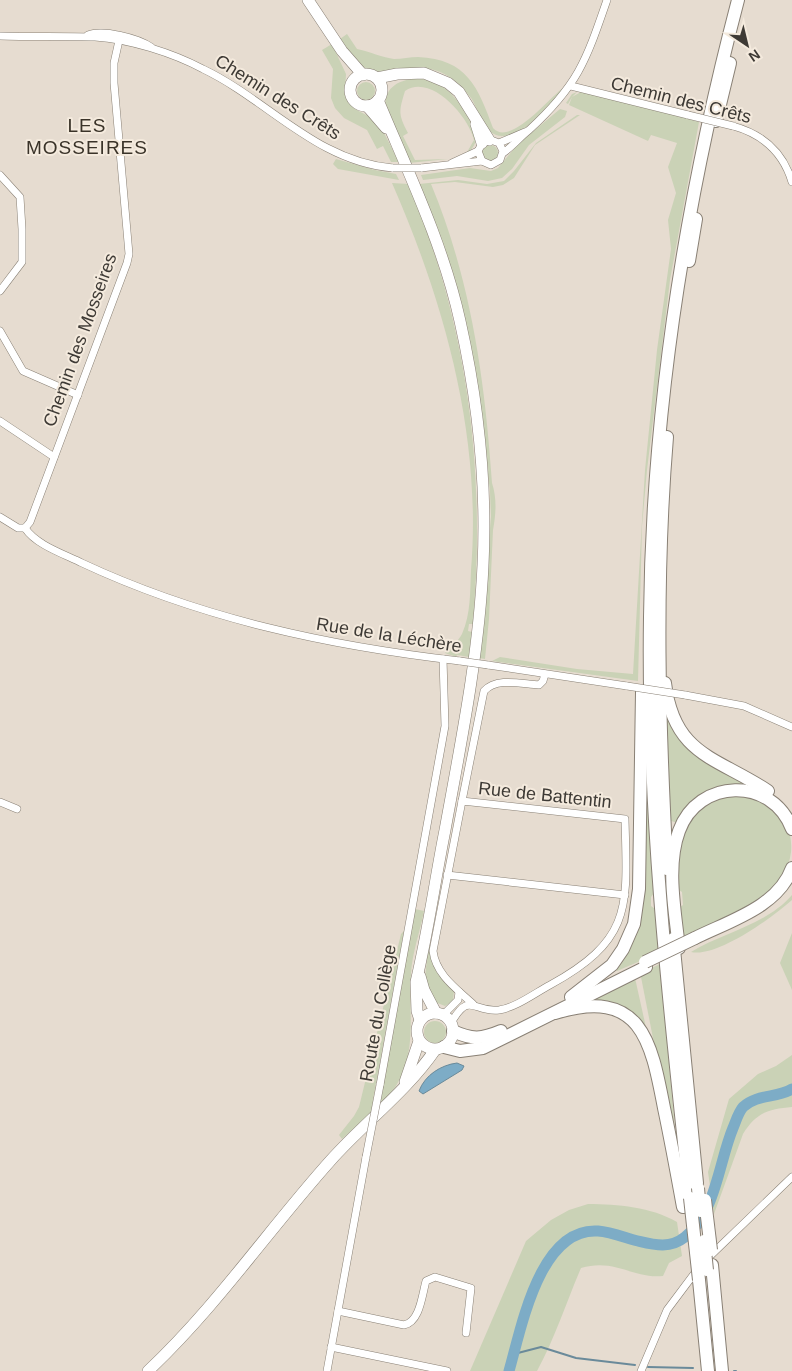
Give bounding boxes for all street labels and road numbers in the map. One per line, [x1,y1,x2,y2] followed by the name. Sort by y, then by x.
[212,50,344,144] street label: Chemin des Crêts
[609,73,753,127] street label: Chemin des Crêts
[39,251,121,429] street label: Chemin des Mosseires
[315,614,463,656] street label: Rue de la Léchère
[477,778,613,812] street label: Rue de Battentin
[356,943,400,1083] street label: Route du Collège

